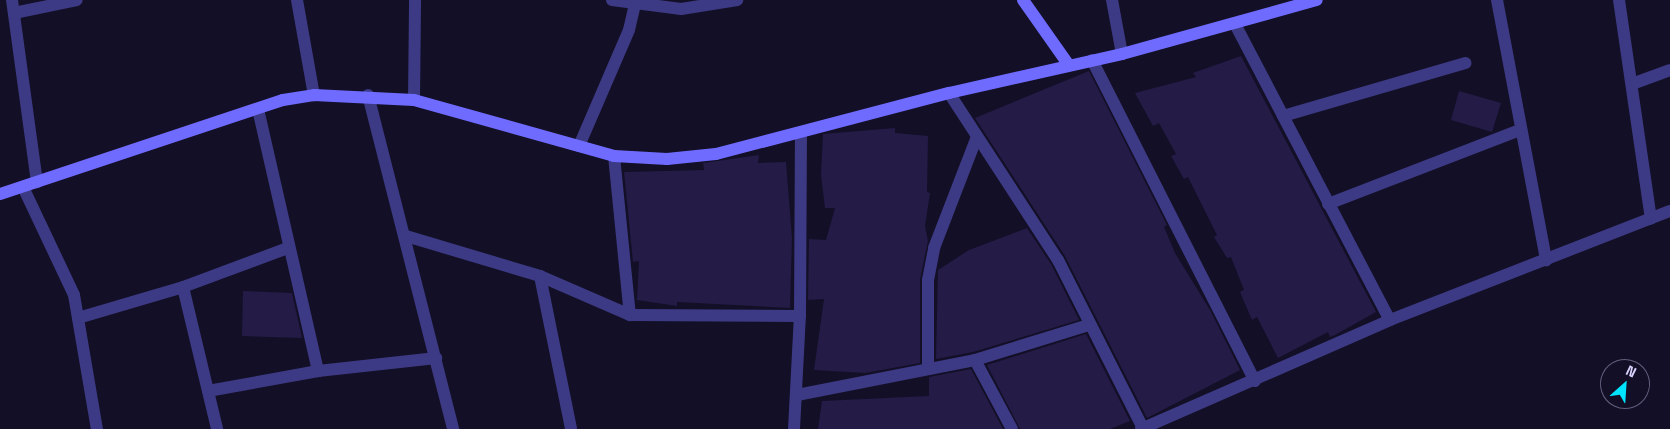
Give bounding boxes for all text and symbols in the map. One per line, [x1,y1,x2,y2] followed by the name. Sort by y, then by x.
[1600,359,1650,409] north arrow
[1623,361,1639,382] text: N

